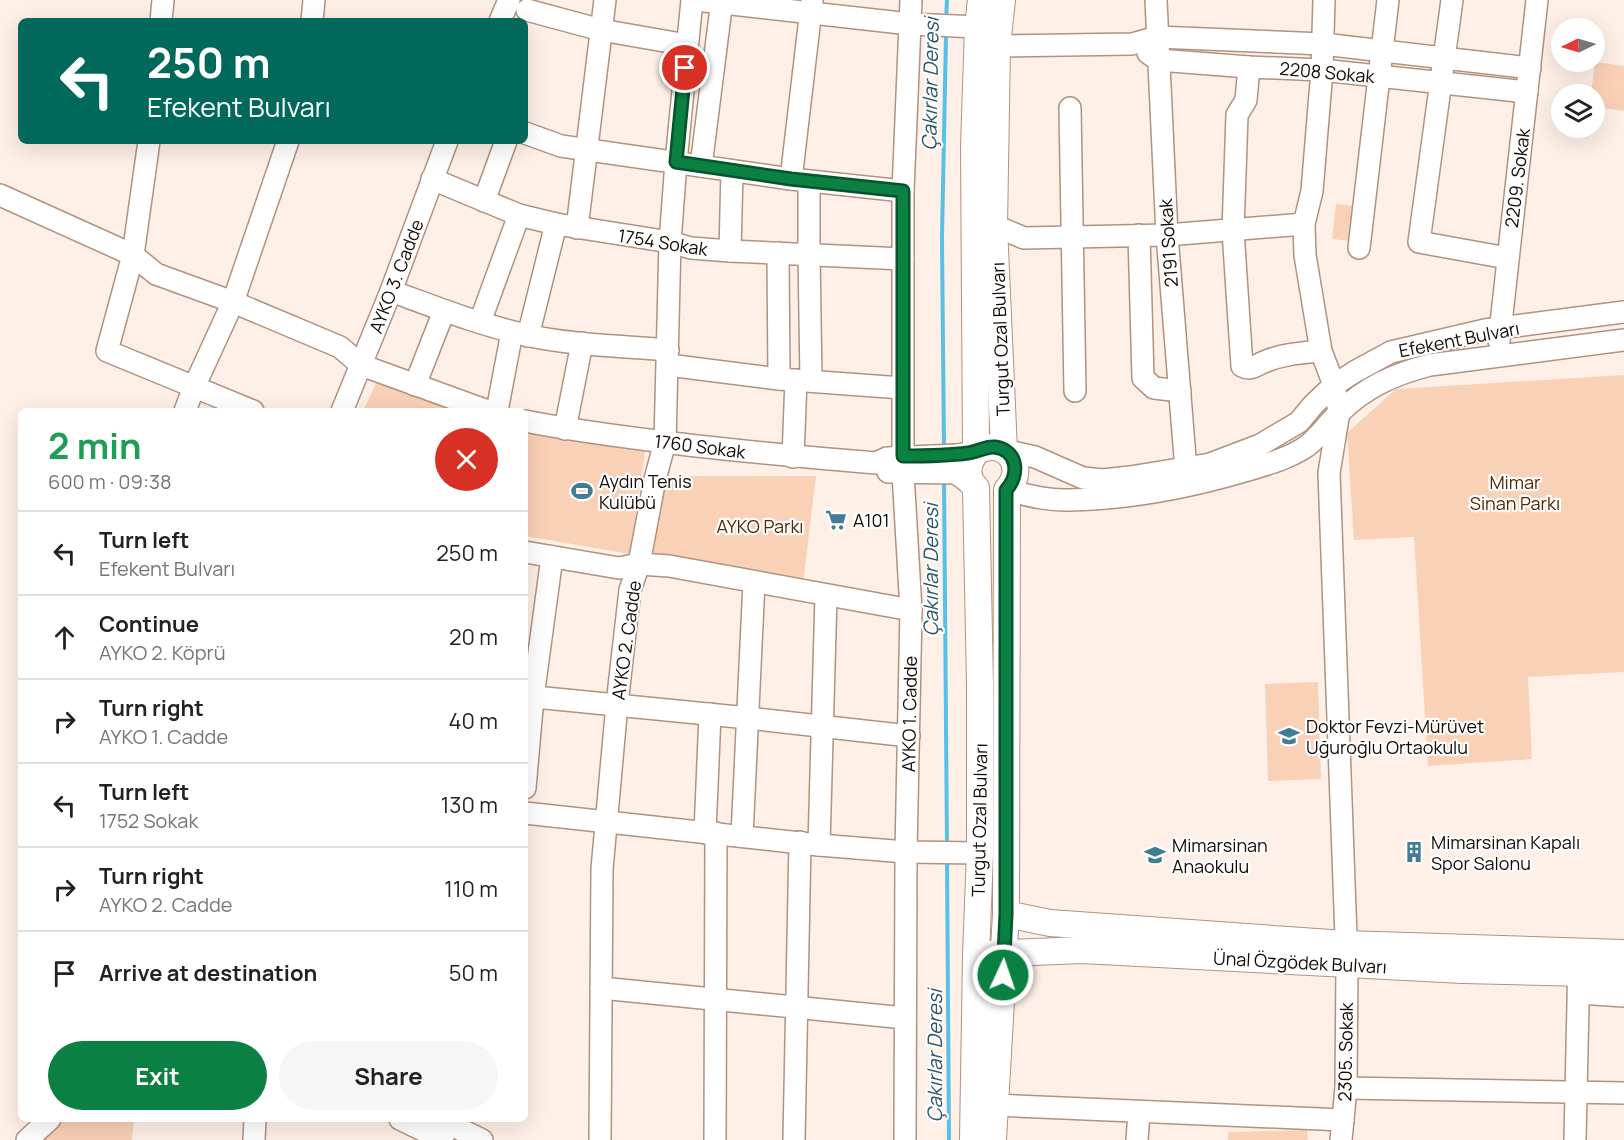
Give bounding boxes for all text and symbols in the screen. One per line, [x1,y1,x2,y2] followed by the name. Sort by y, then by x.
[915,15,945,151] water label: Çakırlar Deresi
[1551,18,1605,72] north arrow
[1551,18,1605,138] map controls
[147,33,270,91] text: 250 m
[48,42,126,120] icon: left
[659,42,710,93] pin
[668,51,701,84] icon: arrive
[1279,56,1377,88] street label: 2208 Sokak
[1551,84,1605,138] button: layers
[147,88,331,125] text: Efekent Bulvarı
[1499,126,1535,229] street label: 2209. Sokak
[1153,197,1183,288] street label: 2191 Sokak
[363,216,429,336] street label: AYKO 3. Cadde
[617,223,711,261] street label: 1754 Sokak
[985,262,1015,416] street label: Turgut Ozal Bulvarı
[1397,316,1521,362] street label: Efekent Bulvarı
[48,421,142,470] text: 2 min
[435,428,498,491] button: close
[653,429,748,464] street label: 1760 Sokak
[48,468,172,495] text: 600 m · 09:38
[599,469,692,514] place label: Aydın Tenis Kulübü
[1470,470,1560,515] park label: Mimar Sinan Parkı
[570,479,594,503] sports icon: Aydın Tenis Kulübü
[917,501,944,637] water label: Çakırlar Deresi
[824,508,848,532] supermarket icon: A101
[853,508,889,532] place label: A101
[716,514,804,538] park label: AYKO Parkı
[99,525,189,555] text: Turn left
[48,537,81,570] icon: left
[436,538,498,568] text: 250 m
[99,555,235,582] text: Efekent Bulvarı
[606,579,646,701] street label: AYKO 2. Cadde
[99,609,199,639] text: Continue
[48,621,81,654] icon: ahead
[449,622,498,652] text: 20 m
[99,639,226,666] text: AYKO 2. Köprü
[896,656,922,772] street label: AYKO 1. Cadde
[99,693,204,723] text: Turn right
[48,705,81,738] icon: right
[449,706,498,736] text: 40 m
[1306,714,1484,759] place label: Doktor Fevzi-Mürüvet Uğuroğlu Ortaokulu
[99,723,228,750] text: AYKO 1. Cadde
[1277,724,1301,748] school or university icon: Doktor Fevzi-Mürüvet Uğuroğlu Ortaokulu
[966,743,992,897] street label: Turgut Ozal Bulvarı
[99,777,189,807] text: Turn left
[48,789,81,822] icon: left
[441,790,498,820] text: 130 m
[99,807,198,834] text: 1752 Sokak
[1431,830,1580,875] place label: Mimarsinan Kapalı Spor Salonu
[1172,833,1268,878] place label: Mimarsinan Anaokulu
[1402,840,1426,864] building icon: Mimarsinan Kapalı Spor Salonu
[1143,843,1167,867] school or university icon: Mimarsinan Anaokulu
[99,861,204,891] text: Turn right
[48,873,81,906] icon: right
[444,874,498,904] text: 110 m
[99,891,233,918] text: AYKO 2. Cadde
[971,943,1035,1007] position arrow
[1213,945,1387,979] street label: Ünal Özgödek Bulvarı
[48,957,81,990] icon: arrive
[99,958,317,988] text: Arrive at destination
[449,958,498,988] text: 50 m
[921,987,948,1123] water label: Çakırlar Deresi
[1332,1001,1358,1102] street label: 2305. Sokak
[48,1041,267,1110] button: Exit
[279,1041,498,1110] button: Share

